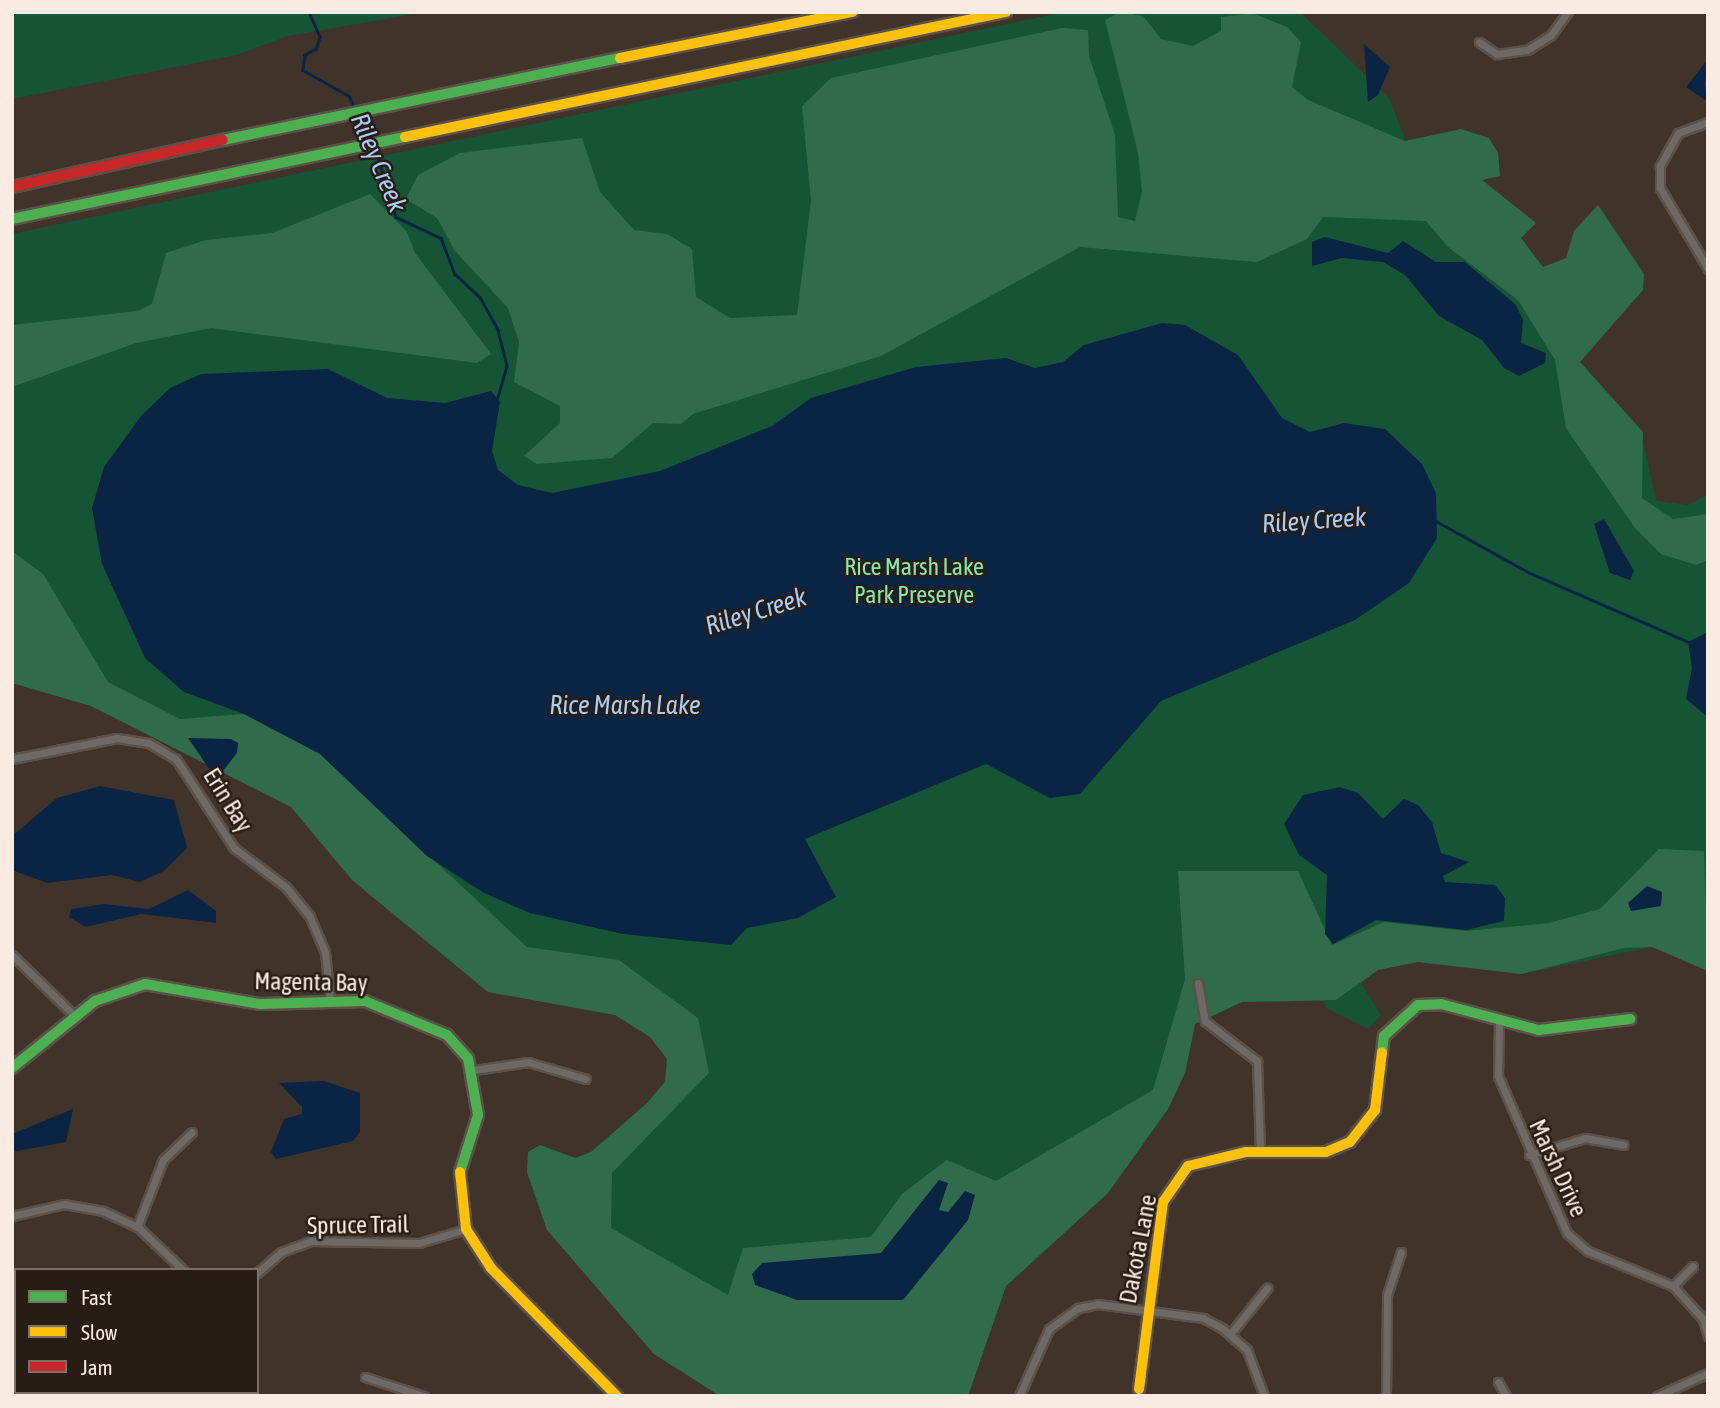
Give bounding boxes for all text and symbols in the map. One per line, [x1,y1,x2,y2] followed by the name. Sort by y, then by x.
[343,109,413,217] water label: Riley Creek
[1261,502,1367,540] water label: Riley Creek
[844,553,984,609] park label: Rice Marsh Lake Park Preserve
[702,582,810,642] water label: Riley Creek
[549,690,701,722] water label: Rice Marsh Lake
[197,763,259,837] street label: Erin Bay
[254,967,368,997] street label: Magenta Bay
[1523,1115,1593,1221] street label: Marsh Drive
[1113,1192,1163,1306] street label: Dakota Lane
[307,1210,409,1240] street label: Spruce Trail
[14,1268,259,1394] legend
[81,1285,112,1309] text: Fast
[81,1320,117,1344] text: Slow
[81,1355,113,1379] text: Jam

